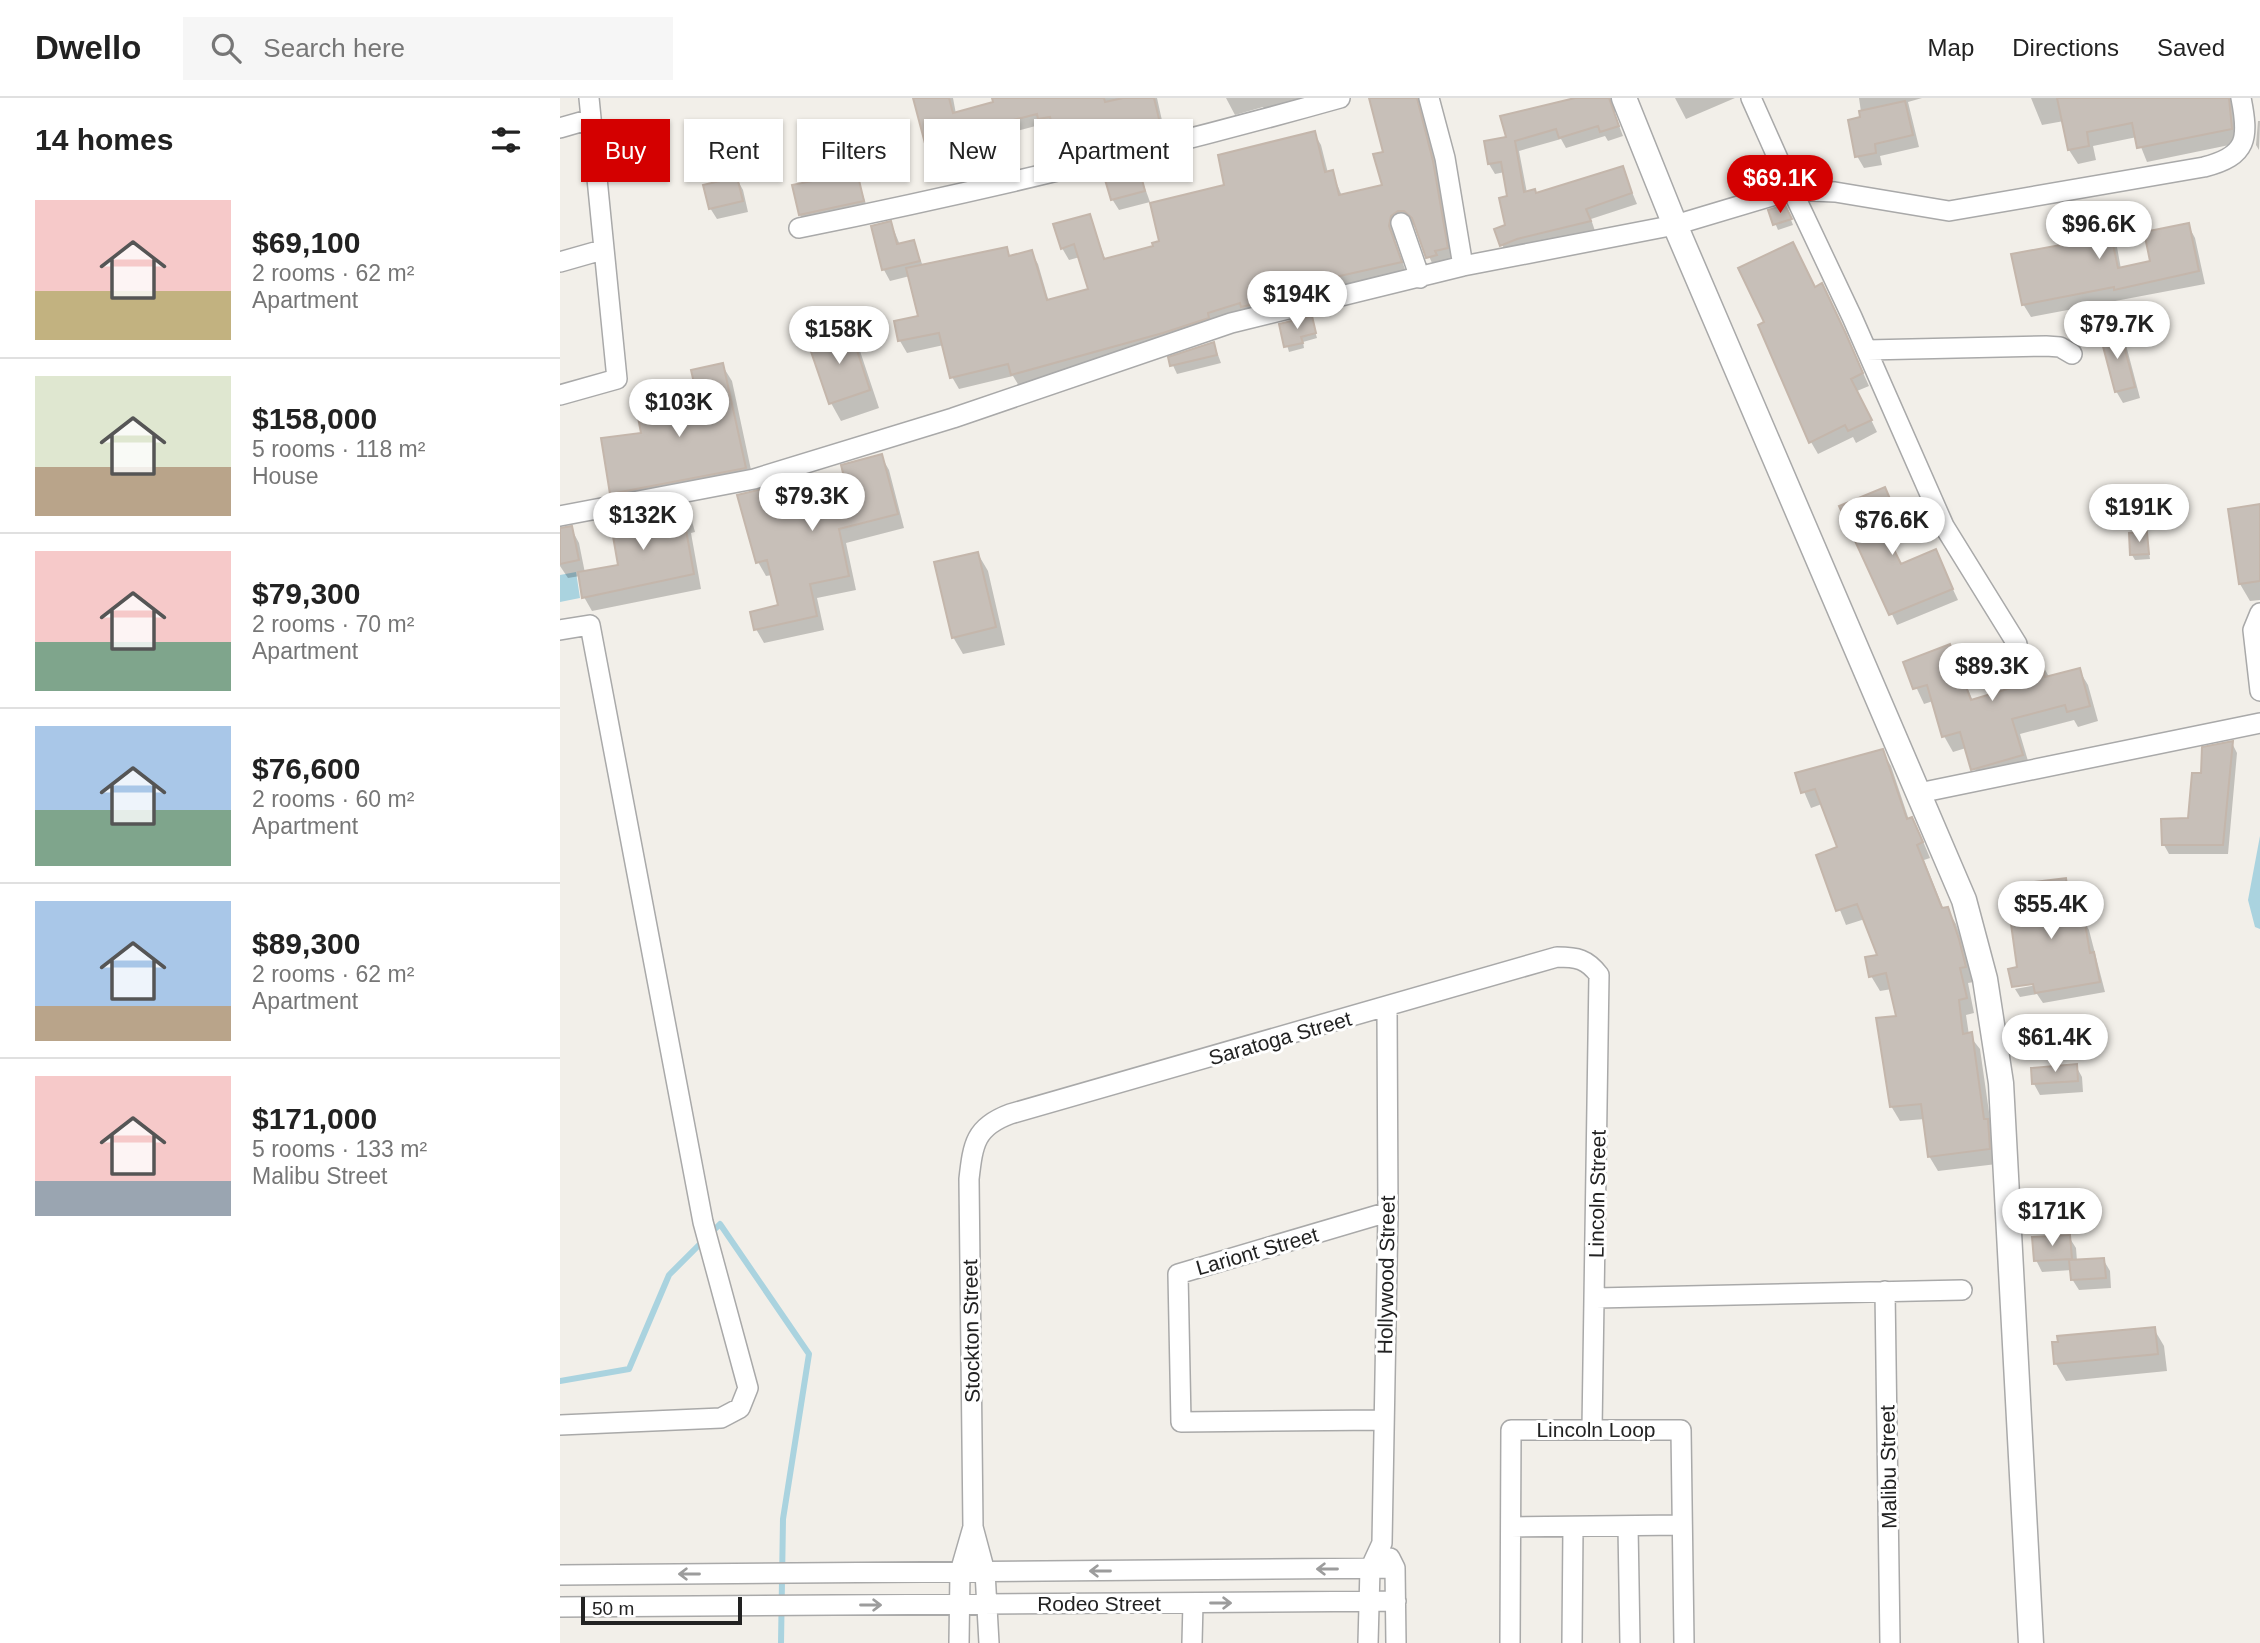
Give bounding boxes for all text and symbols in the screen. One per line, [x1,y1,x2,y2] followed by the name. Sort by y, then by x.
[183,17,673,80] search box
[35,29,141,66] text: Dwello
[207,29,245,67] icon: search
[263,33,405,63] text: Search here
[1928,34,1974,61] text: Map
[2012,34,2119,61] text: Directions
[2157,34,2225,61] text: Saved
[581,119,670,182] chip: Buy
[684,119,783,182] chip: Rent
[797,119,910,182] chip: Filters
[924,119,1020,182] chip: New
[1034,119,1193,182] chip: Apartment
[487,121,525,159] icon: filters
[35,123,173,156] text: 14 homes
[1723,156,1837,215] pin: $69.1K
[1743,165,1817,191] text: $69.1K
[2042,202,2156,261] pin: $96.6K
[2062,211,2136,237] text: $96.6K
[252,226,360,259] text: $69,100
[91,228,175,312] icon: home
[252,260,414,286] text: 2 rooms · 62 m²
[1248,272,1346,331] pin: $194K
[1263,281,1331,307] text: $194K
[252,287,358,313] text: Apartment
[2060,302,2174,361] pin: $79.7K
[790,306,888,366] pin: $158K
[2080,311,2154,337] text: $79.7K
[805,316,873,342] text: $158K
[630,380,728,439] pin: $103K
[645,389,713,415] text: $103K
[252,402,377,435] text: $158,000
[91,404,175,488] icon: home
[252,436,425,462] text: 5 rooms · 118 m²
[252,463,318,489] text: House
[755,474,869,533] pin: $79.3K
[775,483,849,509] text: $79.3K
[2090,484,2188,544] pin: $191K
[594,492,692,552] pin: $132K
[2105,494,2173,520] text: $191K
[1835,498,1949,557] pin: $76.6K
[609,502,677,528] text: $132K
[1855,507,1929,533] text: $76.6K
[252,577,360,610] text: $79,300
[91,579,175,663] icon: home
[252,611,414,637] text: 2 rooms · 70 m²
[252,638,358,664] text: Apartment
[1935,644,2049,703] pin: $89.3K
[1955,653,2029,679] text: $89.3K
[252,752,360,785] text: $76,600
[91,754,175,838] icon: home
[252,786,414,812] text: 2 rooms · 60 m²
[252,813,358,839] text: Apartment
[1994,882,2108,941] pin: $55.4K
[2014,891,2088,917] text: $55.4K
[252,927,360,960] text: $89,300
[91,929,175,1013] icon: home
[252,961,414,987] text: 2 rooms · 62 m²
[252,988,358,1014] text: Apartment
[1206,1007,1354,1069] street label: Saratoga Street
[1998,1014,2112,1074] pin: $61.4K
[2018,1024,2092,1050] text: $61.4K
[252,1102,377,1135] text: $171,000
[91,1104,175,1188] icon: home
[1584,1129,1610,1258] street label: Lincoln Street
[252,1136,427,1162] text: 5 rooms · 133 m²
[252,1163,388,1189] text: Malibu Street
[2003,1188,2101,1248] pin: $171K
[1373,1195,1399,1355] street label: Hollywood Street
[2018,1198,2086,1224] text: $171K
[1193,1223,1321,1279] street label: Lariont Street
[958,1259,984,1403] street label: Stockton Street
[1875,1405,1901,1529] street label: Malibu Street
[1536,1418,1656,1441] street label: Lincoln Loop
[1316,1562,1339,1576] one-way arrow
[1088,1564,1111,1578] one-way arrow
[678,1567,701,1581] one-way arrow
[1037,1592,1161,1615] street label: Rodeo Street
[581,1594,742,1626] scale bar
[1209,1596,1232,1610] one-way arrow
[592,1598,634,1619] text: 50 m
[859,1598,882,1612] one-way arrow

